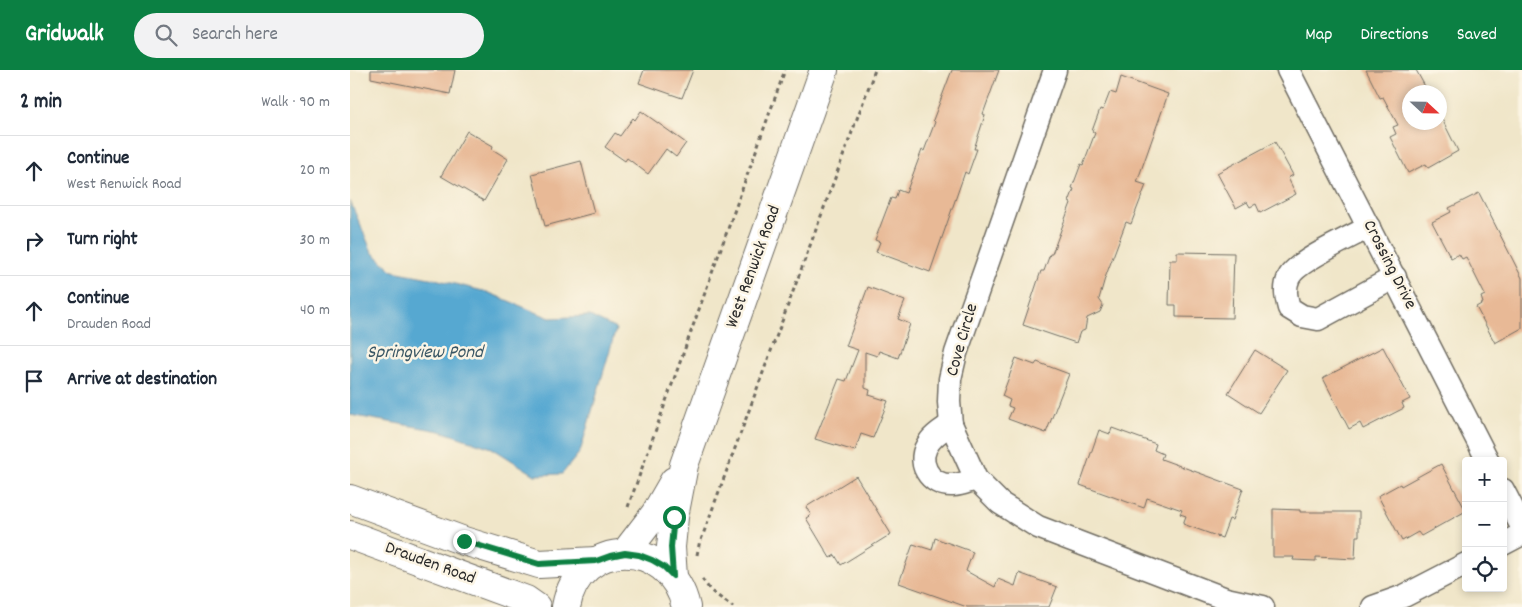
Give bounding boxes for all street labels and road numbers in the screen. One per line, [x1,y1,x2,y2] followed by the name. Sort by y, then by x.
[720,202,788,332] street label: West Renwick Road
[1356,216,1422,314] street label: Crossing Drive
[941,301,985,379] street label: Cove Circle
[381,536,479,592] street label: Drauden Road

